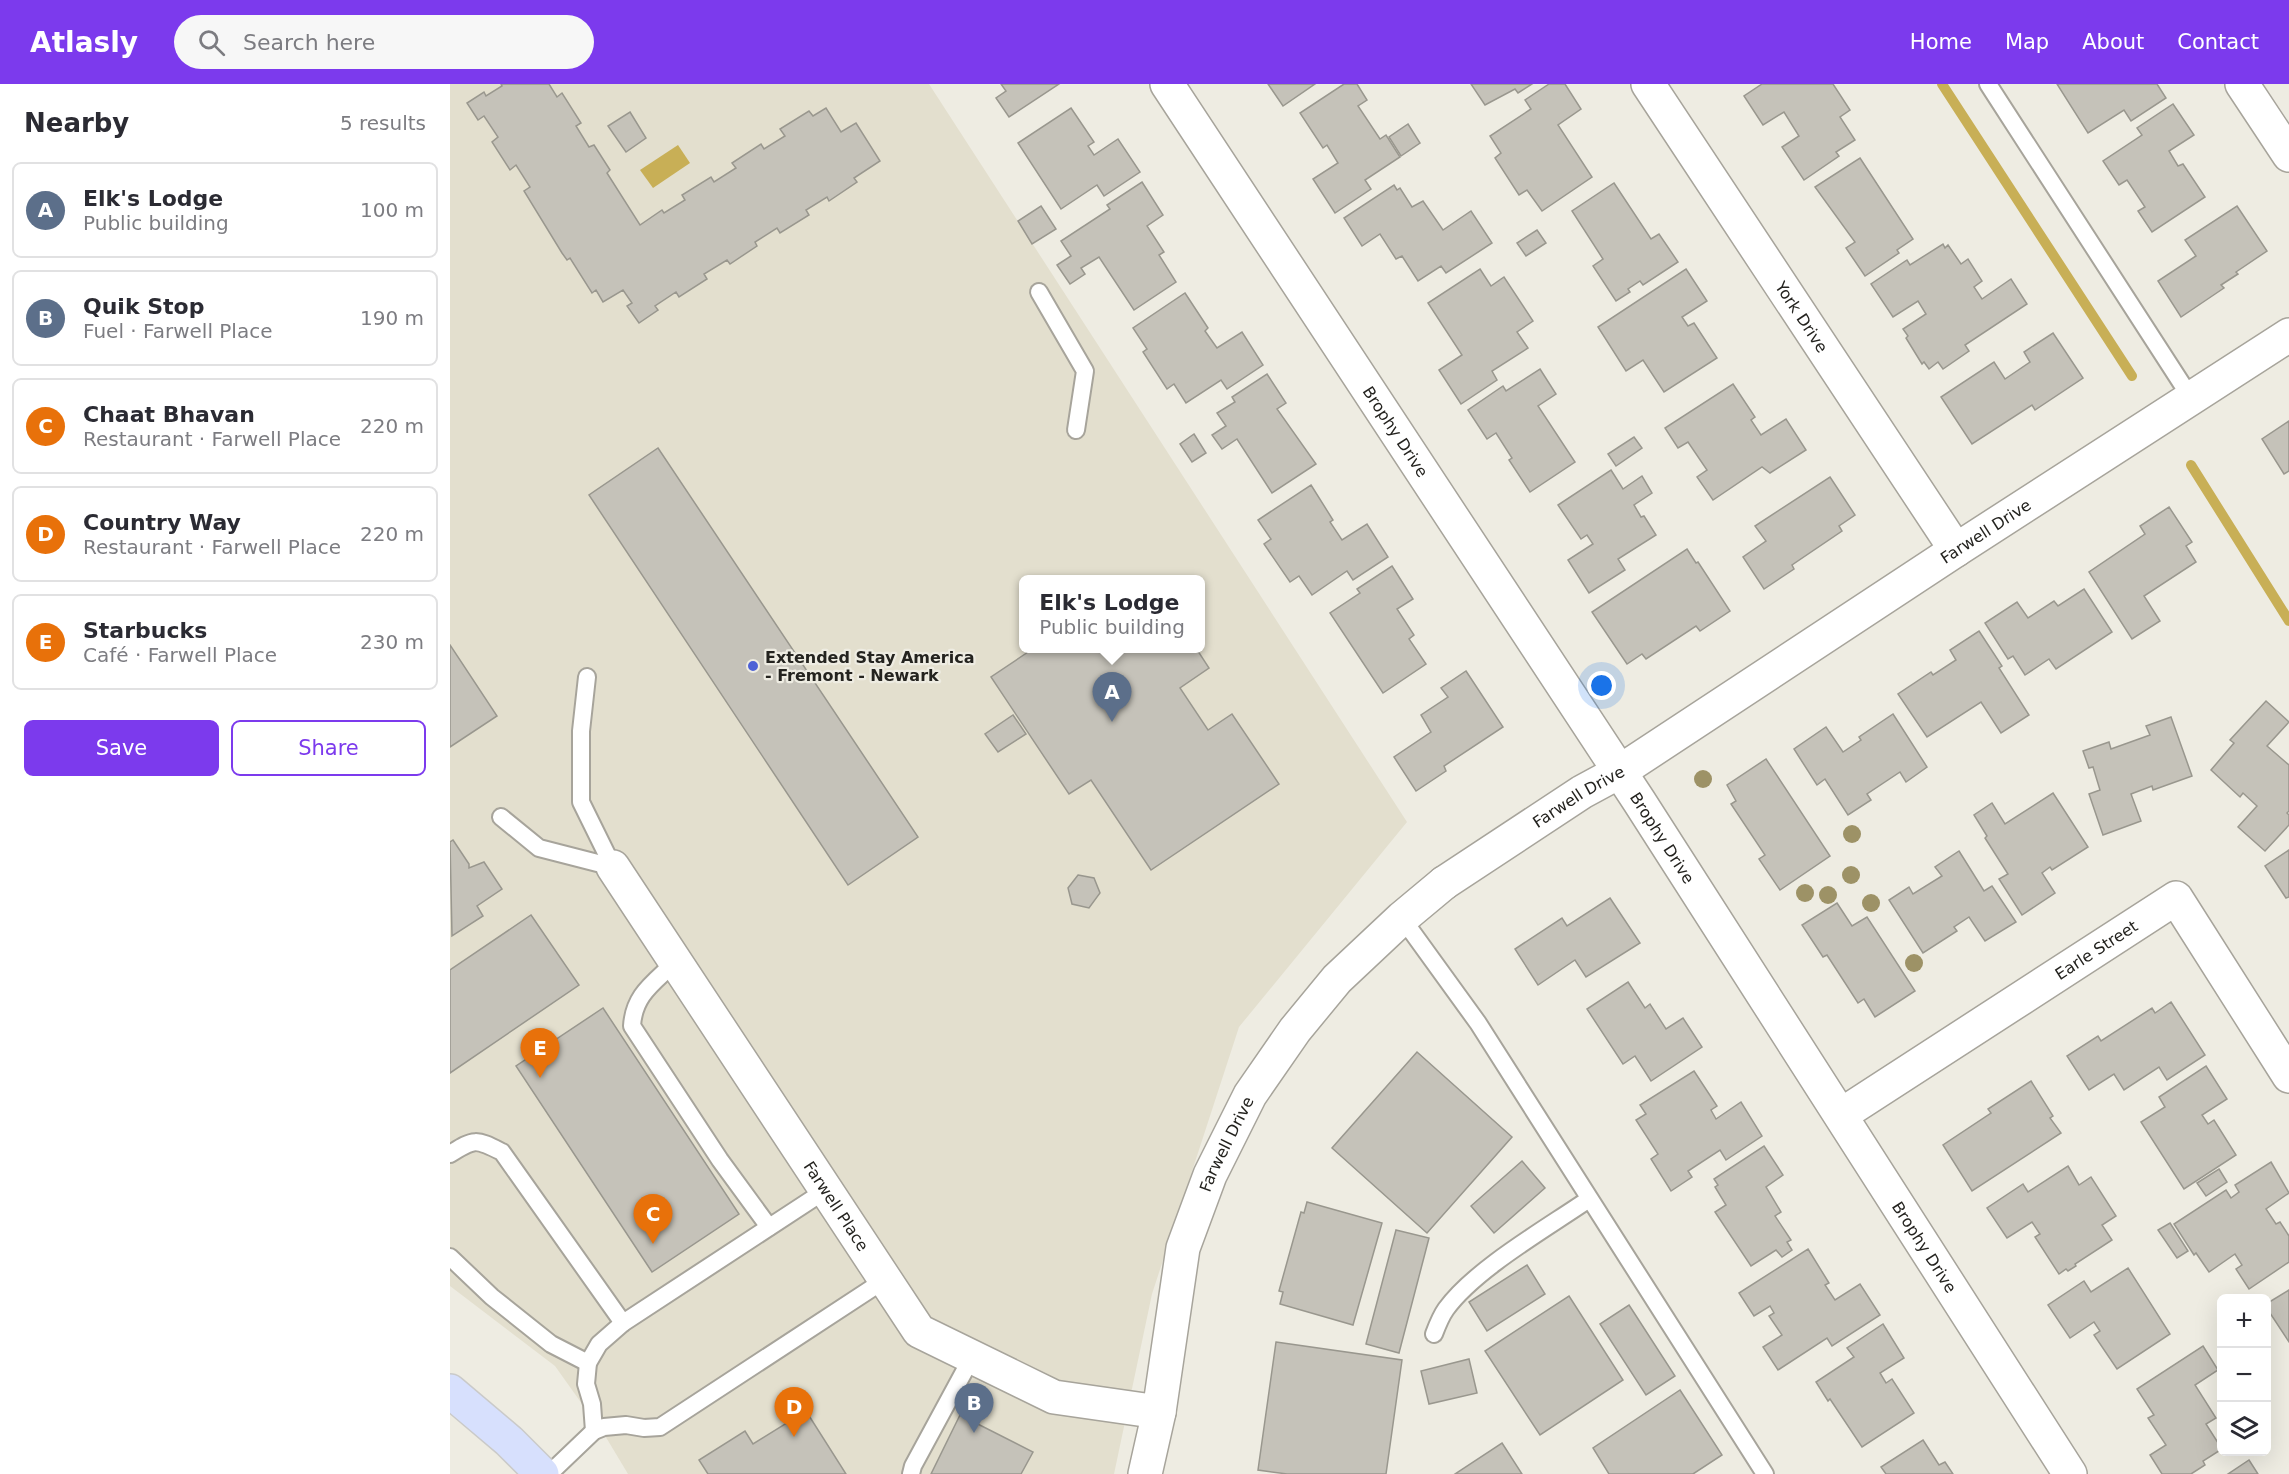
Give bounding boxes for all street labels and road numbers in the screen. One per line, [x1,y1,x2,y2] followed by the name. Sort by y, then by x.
[1771,277,1832,356] street label: York Drive
[1359,383,1432,480] street label: Brophy Drive
[1937,495,2034,567] street label: Farwell Drive
[1529,762,1627,831] street label: Farwell Drive
[1626,789,1699,887] street label: Brophy Drive
[2051,916,2141,983] street label: Earle Street
[1195,1093,1257,1194] street label: Farwell Drive
[800,1157,873,1254] street label: Farwell Place
[1888,1198,1961,1296] street label: Brophy Drive

